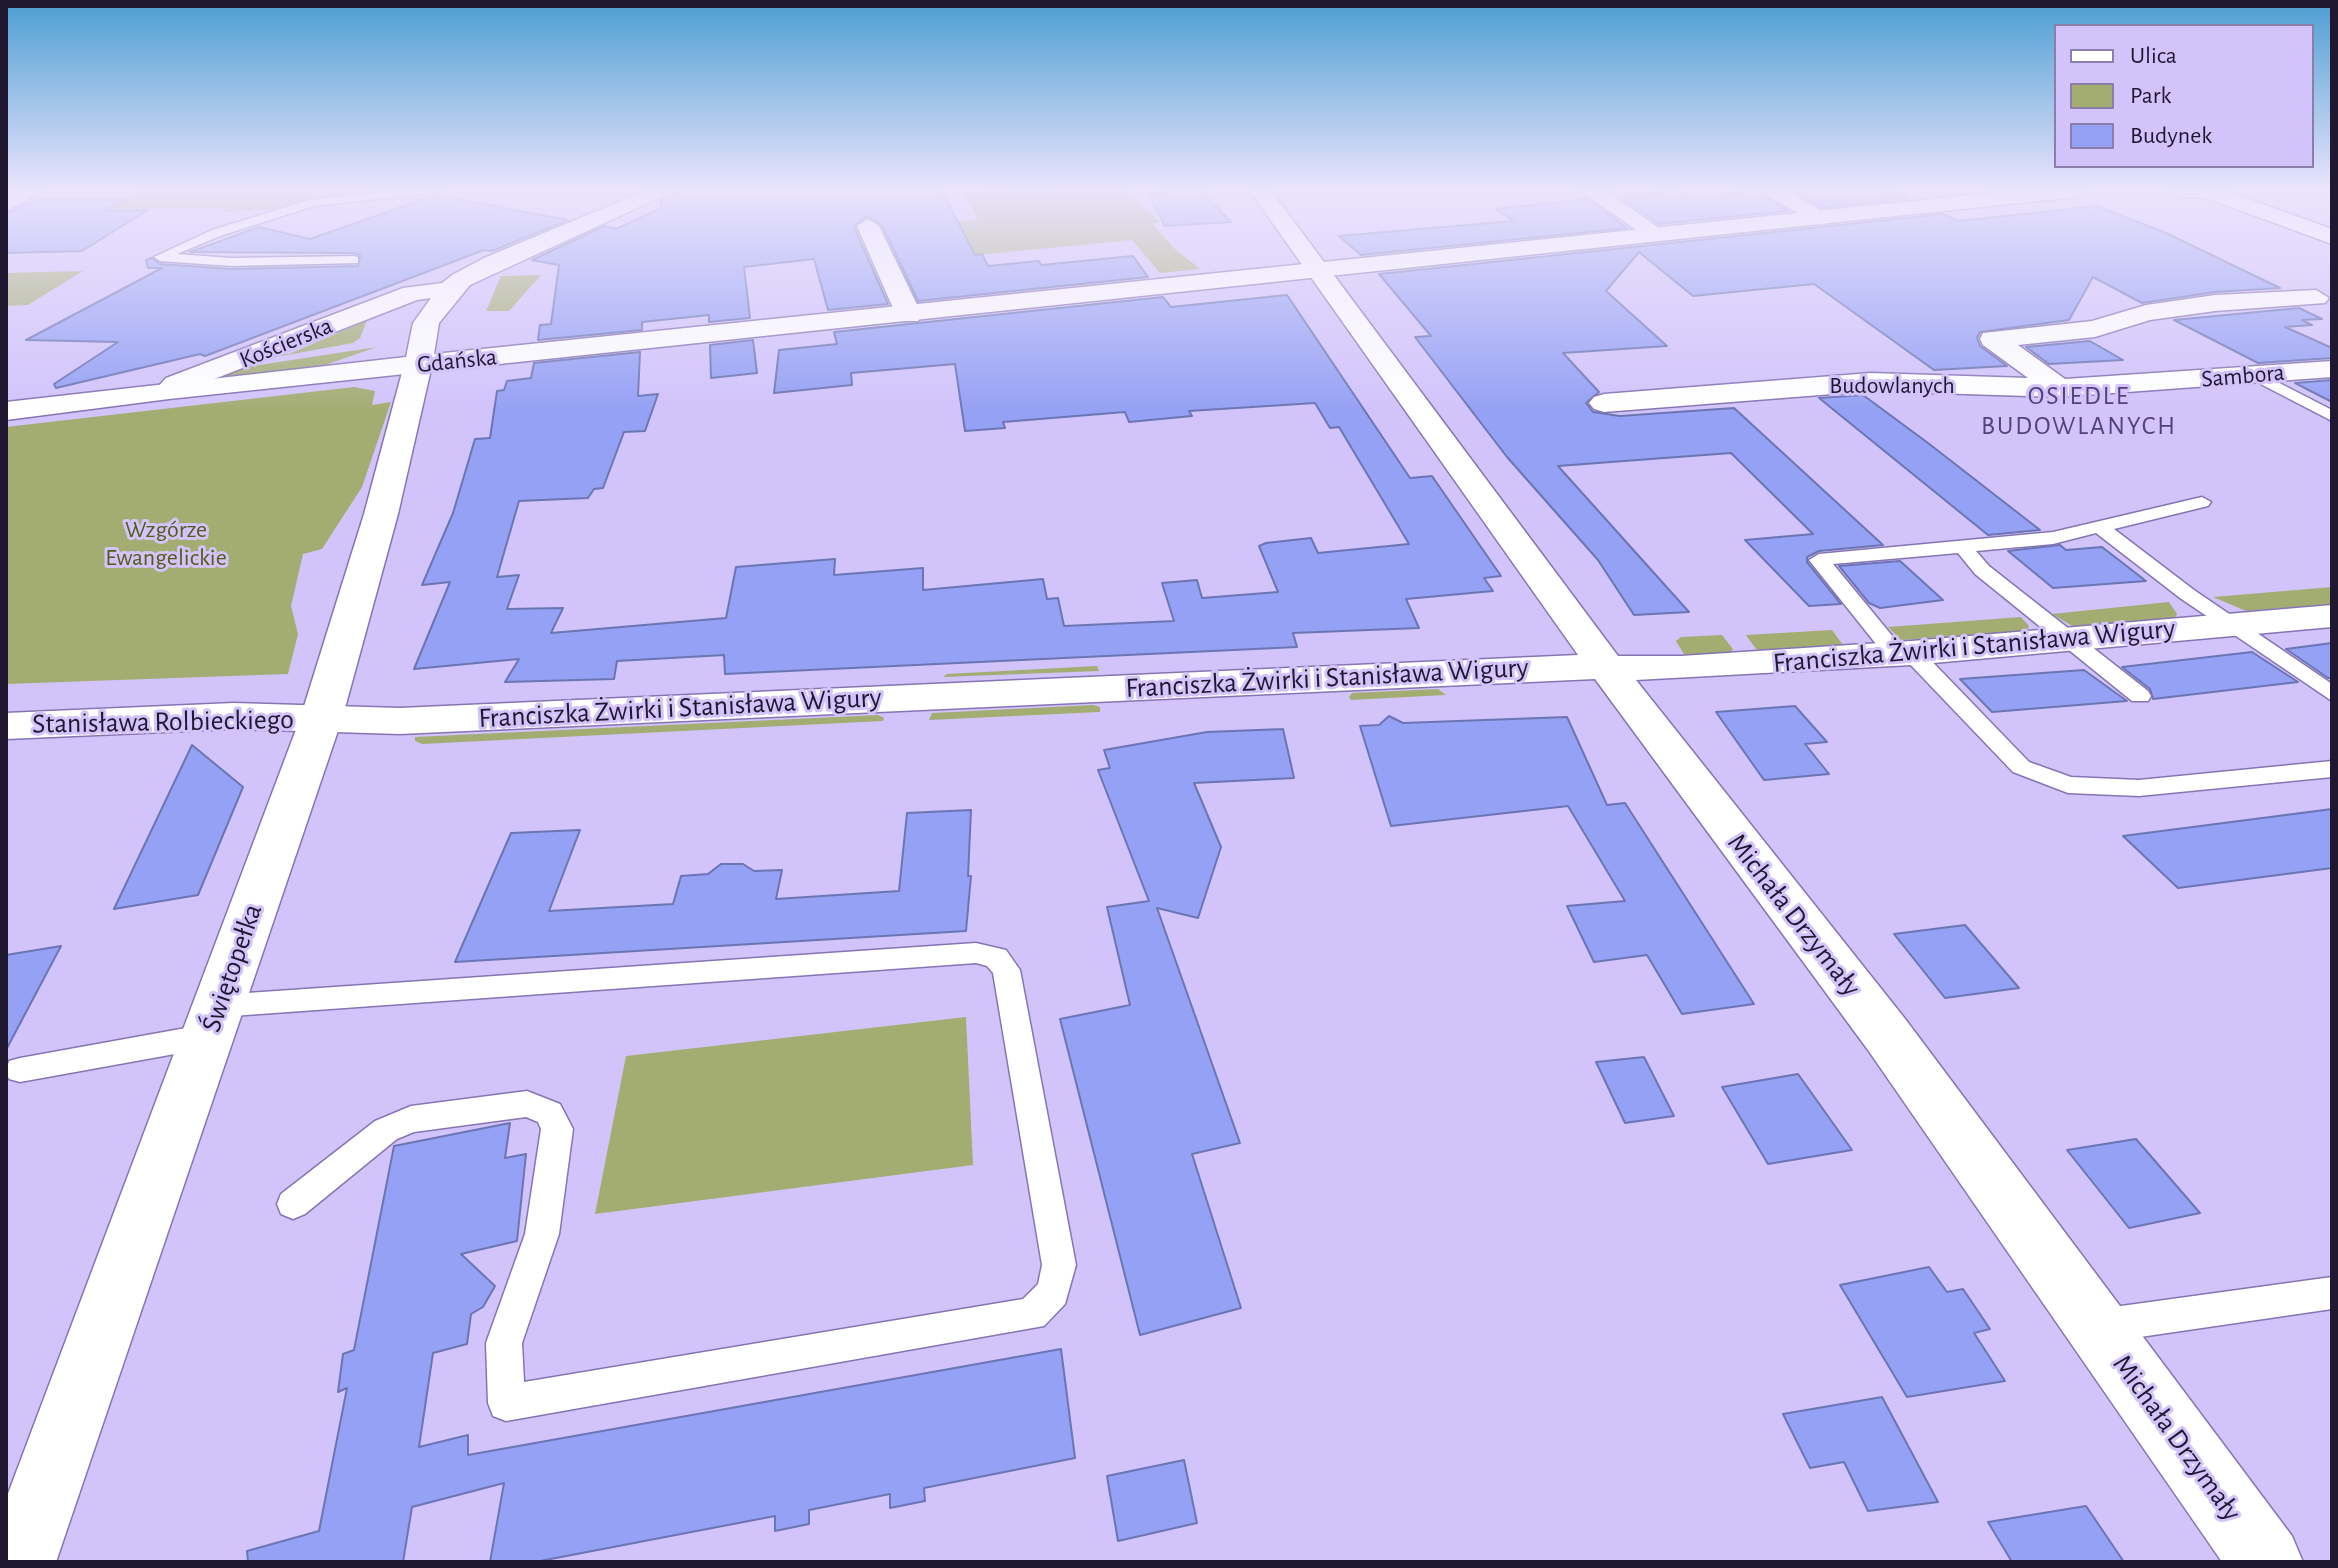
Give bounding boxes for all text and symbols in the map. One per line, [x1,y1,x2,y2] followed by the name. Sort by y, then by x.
[2054,24,2314,168] legend
[2130,44,2177,68] text: Ulica
[2130,84,2171,108] text: Park
[2130,124,2212,148] text: Budynek
[235,311,337,375] street label: Kościerska
[416,342,498,380] street label: Gdańska
[2200,358,2286,394] street label: Sambora
[1829,372,1955,400] street label: Budowlanych
[1981,380,2177,442] district label: OSIEDLE BUDOWLANYCH
[105,516,227,572] park label: Wzgórze Ewangelickie
[1771,612,2177,680] street label: Franciszka Żwirki i Stanisława Wigury
[1125,651,1529,705] street label: Franciszka Żwirki i Stanisława Wigury
[478,681,882,735] street label: Franciszka Żwirki i Stanisława Wigury
[32,703,294,741] street label: Stanisława Rolbieckiego
[1720,827,1868,1003] street label: Michała Drzymały
[194,900,270,1036] street label: Świętopełka
[2105,1348,2249,1528] street label: Michała Drzymały

